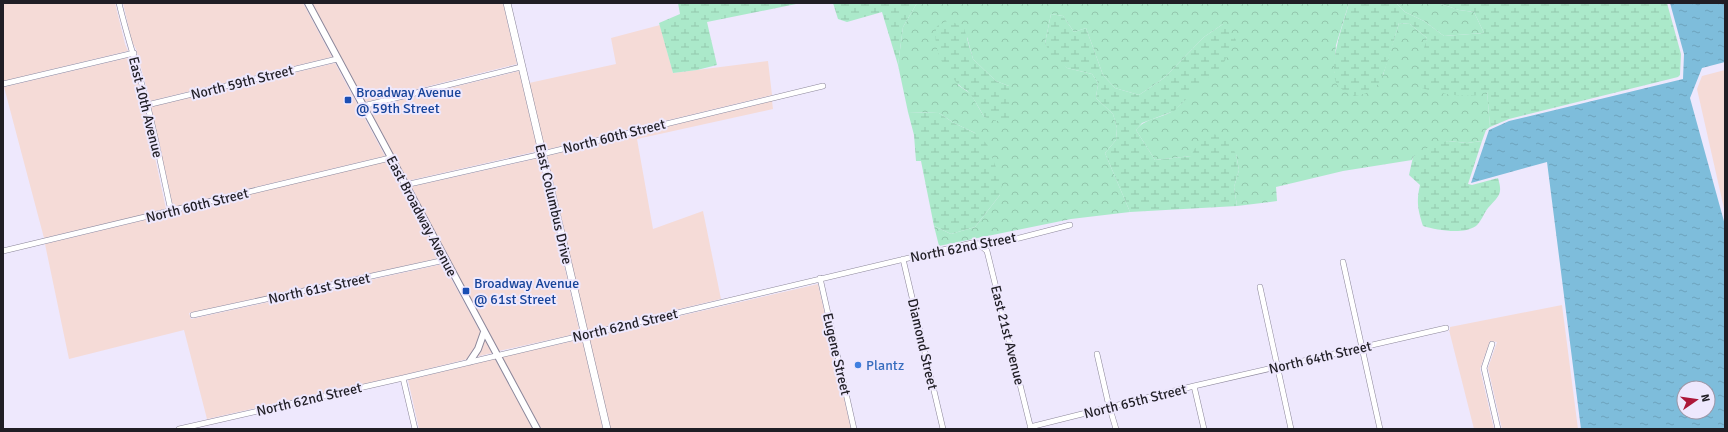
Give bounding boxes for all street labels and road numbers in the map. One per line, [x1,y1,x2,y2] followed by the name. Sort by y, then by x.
[125,55,166,159] street label: East 10th Avenue
[189,62,295,103] street label: North 59th Street
[561,116,667,157] street label: North 60th Street
[531,142,576,266] street label: East Columbus Drive
[383,153,461,279] street label: East Broadway Avenue
[144,185,250,226] street label: North 60th Street
[909,229,1018,266] street label: North 62nd Street
[267,269,372,308] street label: North 61st Street
[987,284,1028,387] street label: East 21st Avenue
[904,297,941,391] street label: Diamond Street
[571,305,680,346] street label: North 62nd Street
[819,311,854,397] street label: Eugene Street
[1267,337,1373,378] street label: North 64th Street
[255,379,364,420] street label: North 62nd Street
[1082,381,1188,422] street label: North 65th Street

